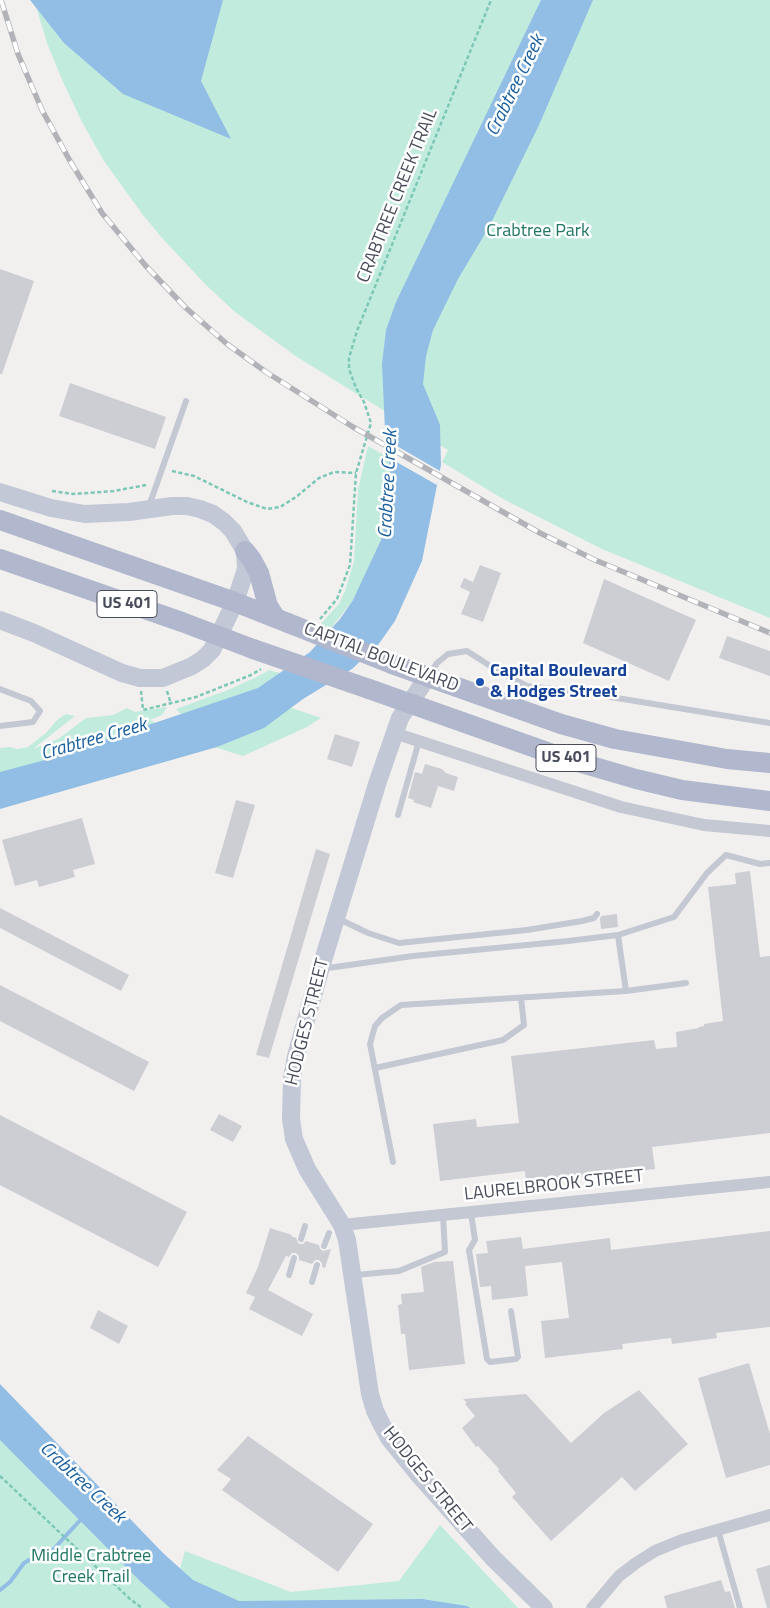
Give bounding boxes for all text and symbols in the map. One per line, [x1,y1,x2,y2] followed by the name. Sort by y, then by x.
[482,32,550,140] water label: Crabtree Creek
[353,106,443,286] street label: CRABTREE CREEK TRAIL
[486,221,590,243] park label: Crabtree Park
[375,429,403,539] water label: Crabtree Creek
[97,590,157,618] road number: US 401
[301,619,461,697] street label: CAPITAL BOULEVARD
[490,661,627,704] place label: Capital Boulevard & Hodges Street
[474,676,486,688] marker: Capital Boulevard & Hodges Street
[38,714,150,766] water label: Crabtree Creek
[536,744,596,771] road number: US 401
[282,956,334,1088] street label: HODGES STREET
[463,1166,645,1206] street label: LAURELBROOK STREET
[378,1423,476,1537] street label: HODGES STREET
[34,1437,130,1529] water label: Crabtree Creek
[31,1546,151,1588] park label: Middle Crabtree Creek Trail

